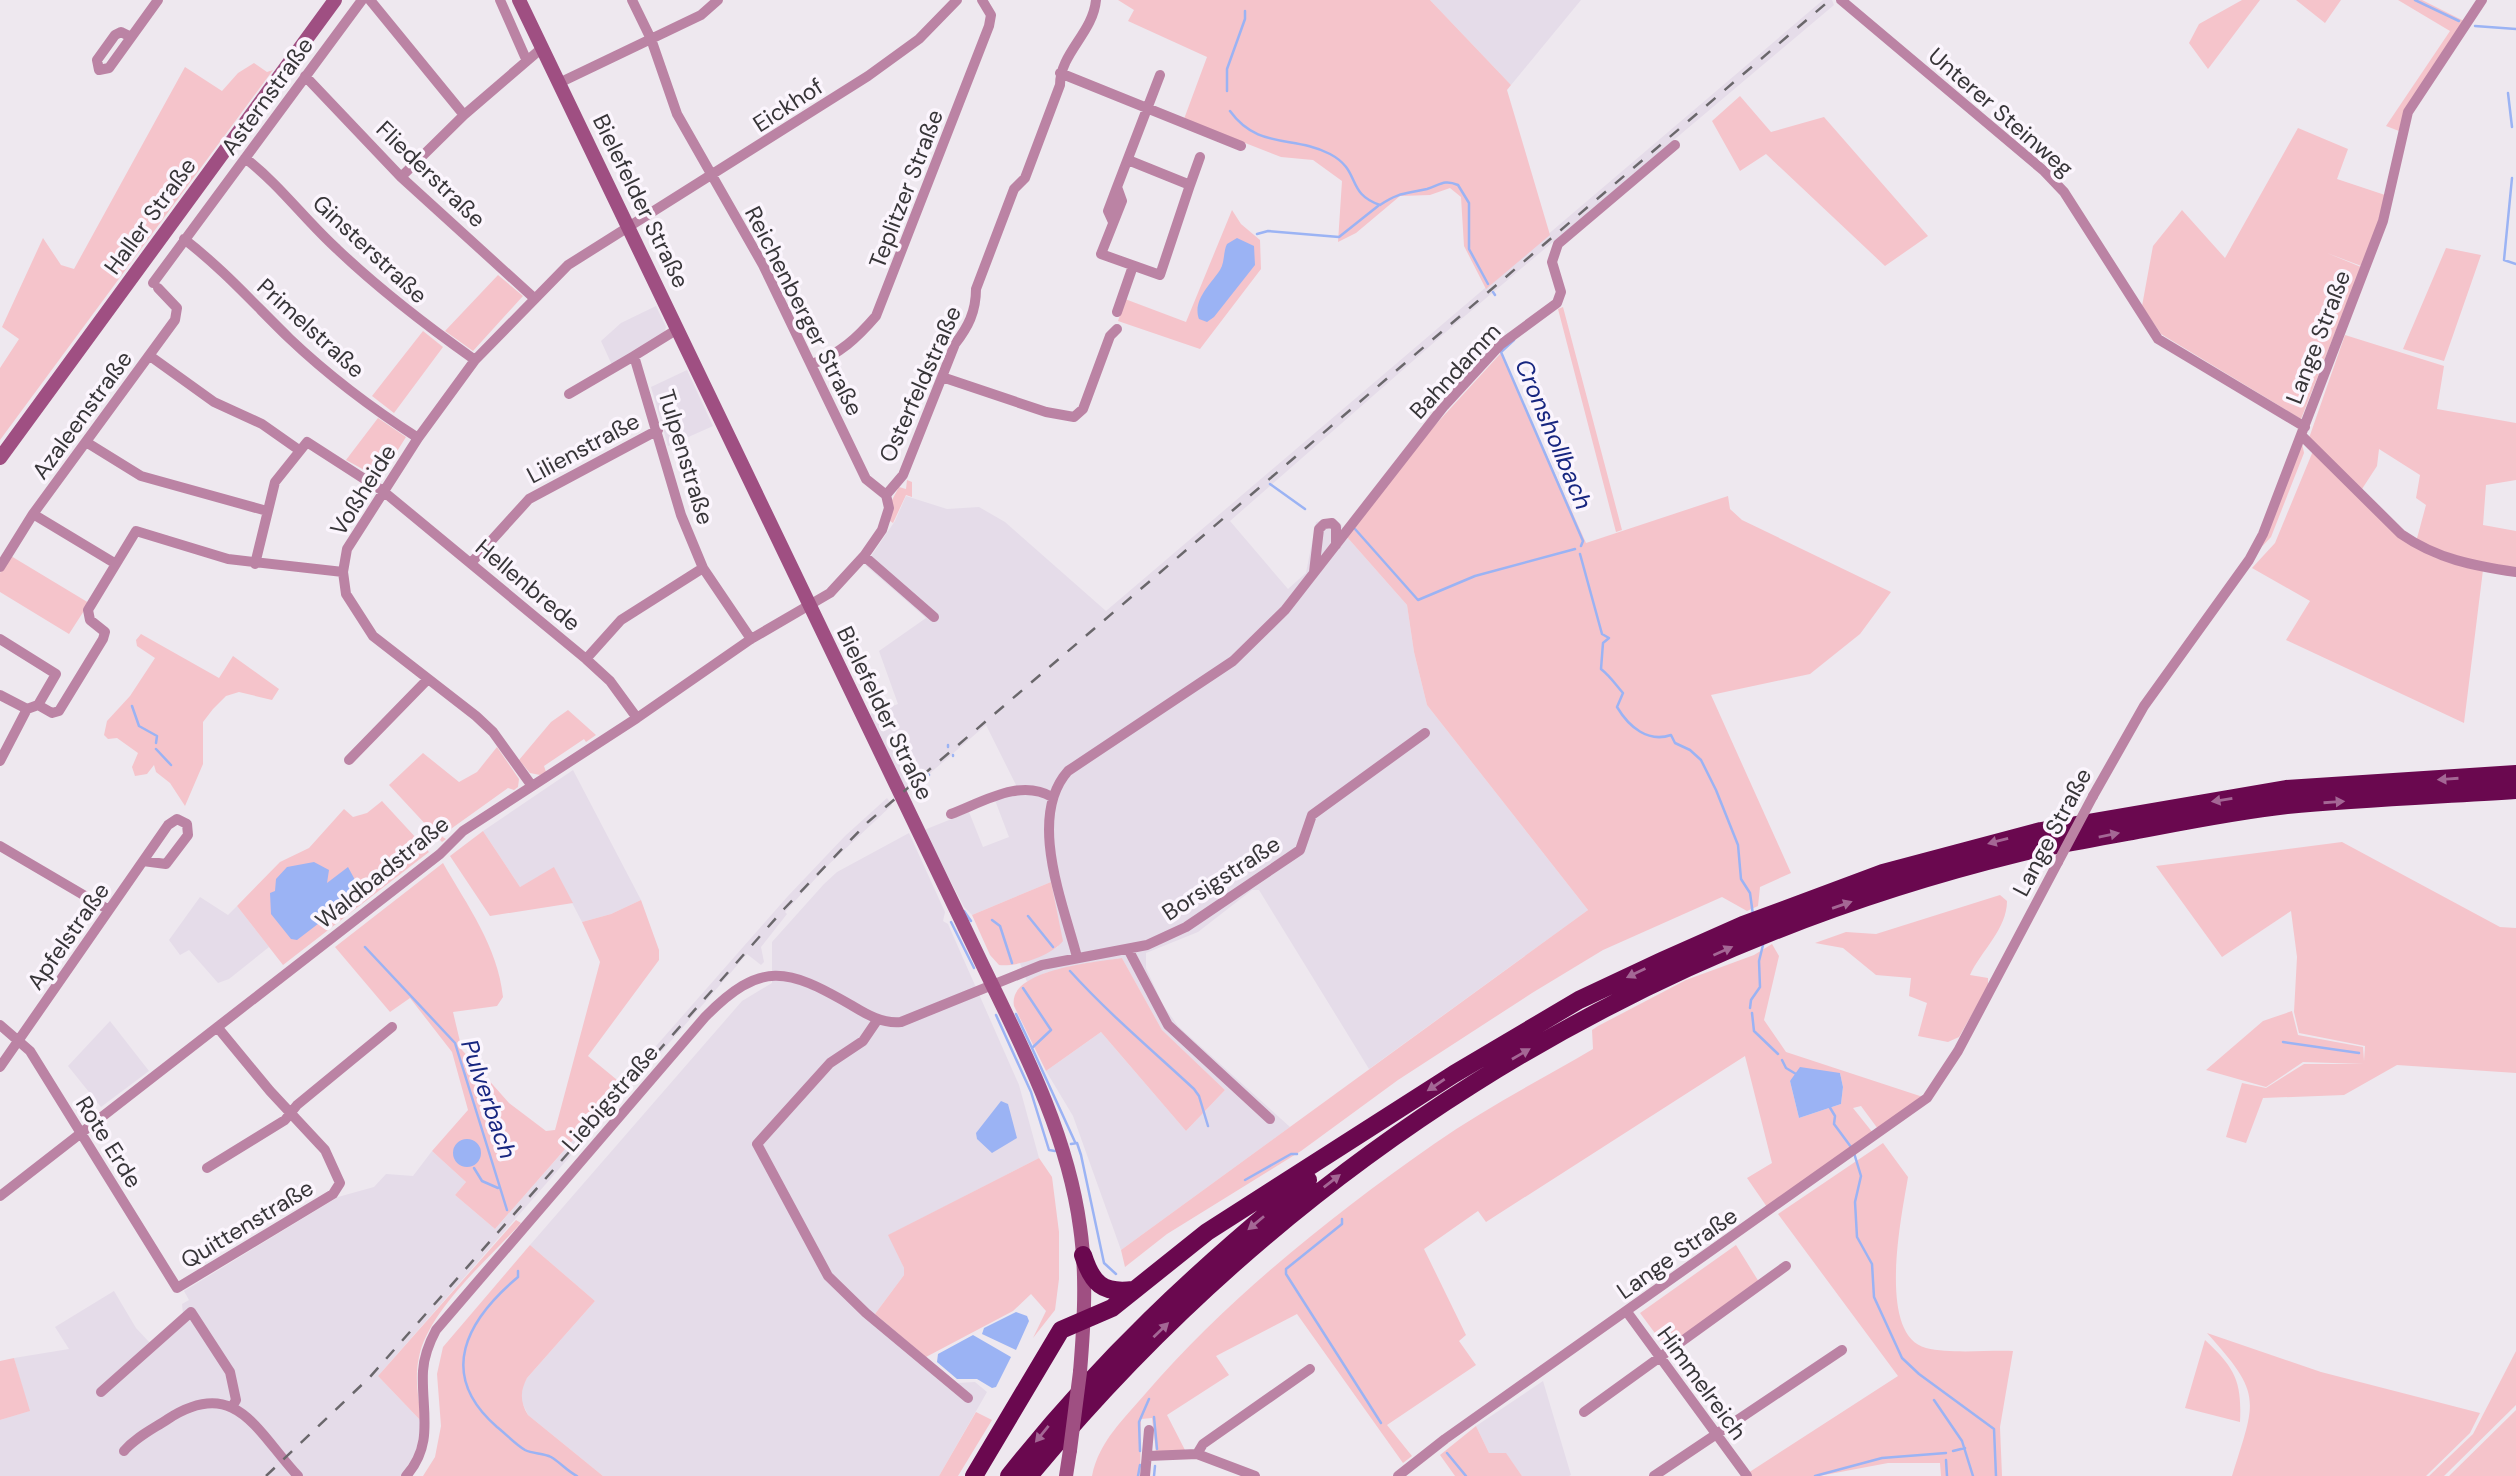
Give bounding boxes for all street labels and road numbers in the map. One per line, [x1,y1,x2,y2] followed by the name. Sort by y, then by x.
[214,31,320,161] street label: Asternstraße
[1922,41,2080,183] street label: Unterer Steinweg
[747,71,829,139] street label: Eickhof
[862,105,950,273] street label: Teplitzer Straße
[586,109,696,293] street label: Bielefelder Straße
[370,114,492,234] street label: Fliederstraße
[97,152,203,280] street label: Haller Straße
[306,188,434,310] street label: Ginsterstraße
[738,201,870,421] street label: Reichenberger Straße
[2279,266,2357,408] street label: Lange Straße
[251,272,371,384] street label: Primelstraße
[872,301,968,467] street label: Osterfeldstraße
[1403,317,1507,425] street label: Bahndamm
[25,345,139,485] street label: Azaleenstraße
[651,386,721,528] street label: Tulpenstraße
[521,406,645,490] street label: Lilienstraße
[323,439,403,541] street label: Voßheide
[469,532,587,638] street label: Hellenbrede
[830,621,940,805] street label: Bielefelder Straße
[2006,763,2098,901] street label: Lange Straße
[309,809,455,935] street label: Waldbadstraße
[1156,829,1286,927] street label: Borsigstraße
[20,877,116,995] street label: Apfelstraße
[555,1038,665,1158] street label: Liebigstraße
[69,1091,149,1193] street label: Rote Erde
[175,1173,319,1275] street label: Quittenstraße
[1611,1200,1743,1306] street label: Lange Straße
[1651,1320,1753,1446] street label: Himmelreich

